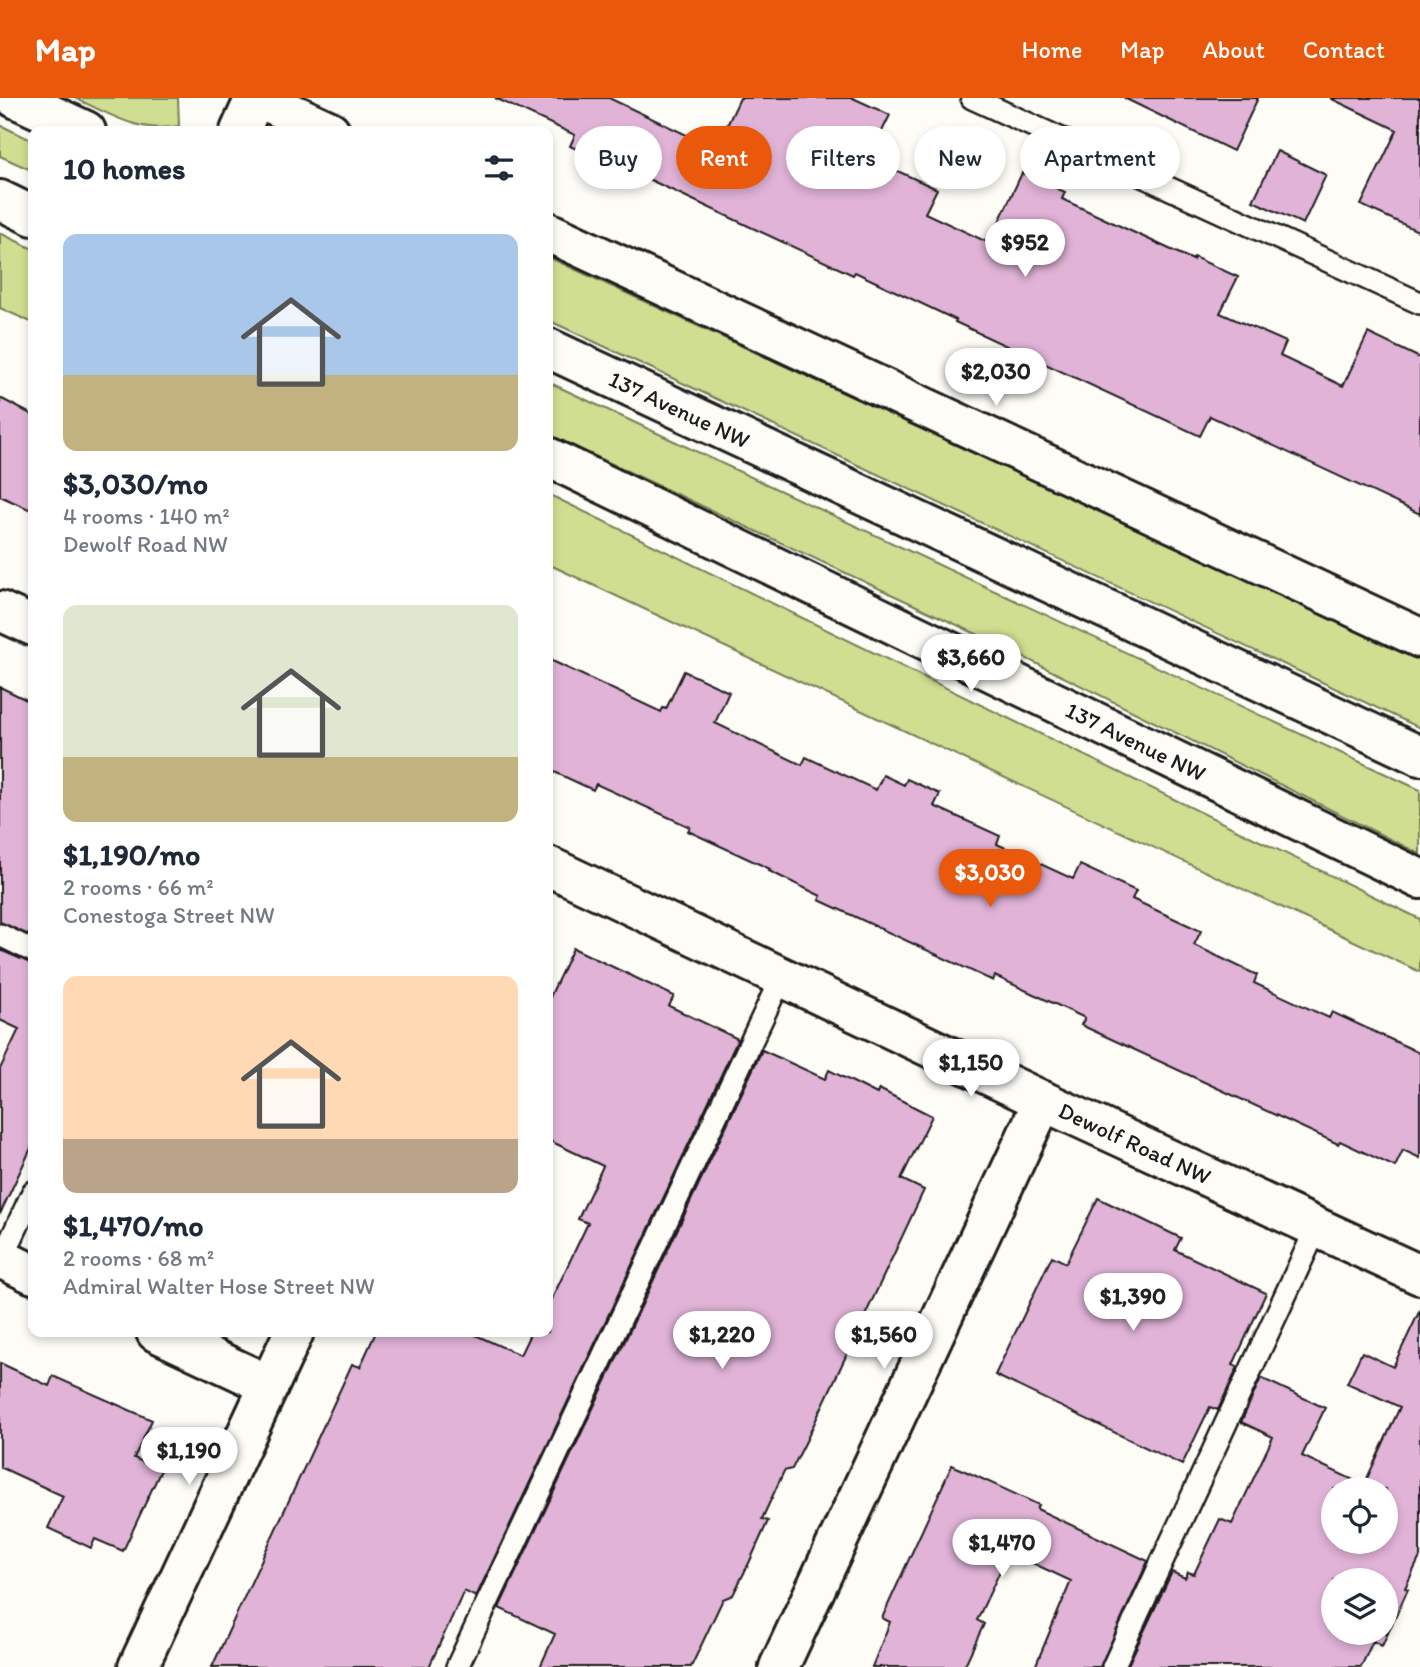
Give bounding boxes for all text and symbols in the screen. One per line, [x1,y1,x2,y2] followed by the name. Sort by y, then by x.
[35,30,96,69] text: Map
[1022,35,1082,64] text: Home
[1120,35,1164,64] text: Map
[1202,35,1265,64] text: About
[1303,35,1385,64] text: Contact
[574,126,662,189] chip: Buy
[676,126,772,189] chip: Rent
[786,126,900,189] chip: Filters
[914,126,1006,189] chip: New
[1020,126,1180,189] chip: Apartment
[480,149,518,187] icon: filters
[63,150,186,187] text: 10 homes
[984,220,1066,279] pin: $952
[1001,228,1049,256] text: $952
[228,279,354,405] icon: home
[939,348,1053,408] pin: $2,030
[961,357,1031,385] text: $2,030
[604,365,754,455] street label: 137 Avenue NW
[63,465,208,502] text: $3,030/mo
[63,502,230,530] text: 4 rooms · 140 m²
[63,530,228,558] text: Dewolf Road NW
[914,634,1028,694] pin: $3,660
[937,643,1005,671] text: $3,660
[228,650,354,776] icon: home
[1061,696,1211,787] street label: 137 Avenue NW
[63,836,200,873] text: $1,190/mo
[933,850,1047,909] pin: $3,030
[955,858,1025,886] text: $3,030
[63,873,214,901] text: 2 rooms · 66 m²
[63,901,275,929] text: Conestoga Street NW
[228,1021,354,1147] icon: home
[914,1040,1028,1099] pin: $1,150
[939,1048,1003,1076] text: $1,150
[1054,1096,1216,1191] street label: Dewolf Road NW
[63,1207,204,1244] text: $1,470/mo
[63,1244,214,1272] text: 2 rooms · 68 m²
[63,1272,375,1300] text: Admiral Walter Hose Street NW
[1076,1274,1190,1333] pin: $1,390
[1100,1282,1166,1310] text: $1,390
[665,1312,779,1371] pin: $1,220
[827,1312,941,1371] pin: $1,560
[689,1320,755,1348] text: $1,220
[851,1320,917,1348] text: $1,560
[132,1428,246,1487] pin: $1,190
[157,1436,221,1464] text: $1,190
[1321,1477,1398,1645] map controls
[1321,1477,1398,1554] button: locate
[945,1520,1059,1579] pin: $1,470
[968,1528,1036,1556] text: $1,470
[1321,1568,1398,1645] button: layers

